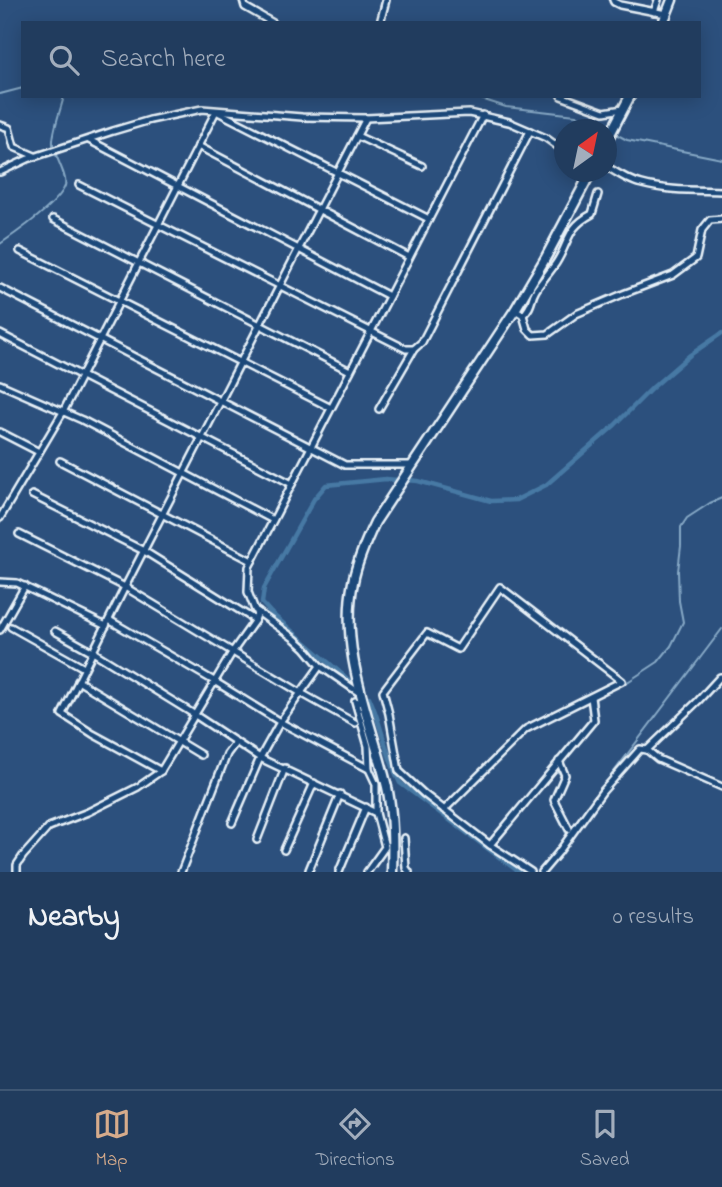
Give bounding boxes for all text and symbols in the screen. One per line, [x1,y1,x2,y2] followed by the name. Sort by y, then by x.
[21,21,701,98] search box
[45,41,83,79] icon: search
[101,41,226,79] text: Search here
[554,119,617,182] north arrow
[28,896,120,940] text: Nearby
[613,901,694,934] text: 0 results
[93,1105,131,1174] tab: Map
[316,1105,395,1174] tab: Directions
[580,1105,629,1174] tab: Saved

